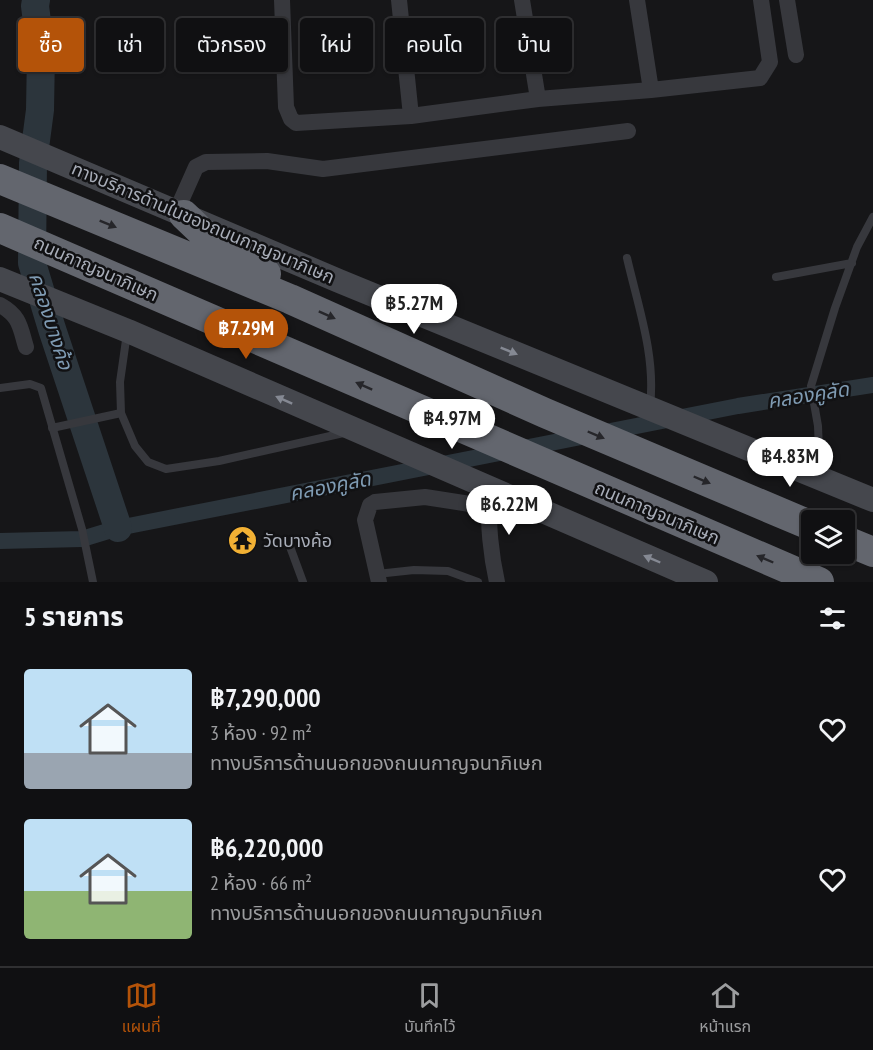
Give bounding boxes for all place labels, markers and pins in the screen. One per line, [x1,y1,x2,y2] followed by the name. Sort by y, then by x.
[365,284,463,335] pin: ฿5.27M
[197,309,295,360] pin: ฿7.29M
[403,399,501,450] pin: ฿4.97M
[741,437,839,488] pin: ฿4.83M
[460,485,558,536] pin: ฿6.22M
[226,525,258,557] temple icon: วัดบางค้อ
[263,529,332,552] place label: วัดบางค้อ

